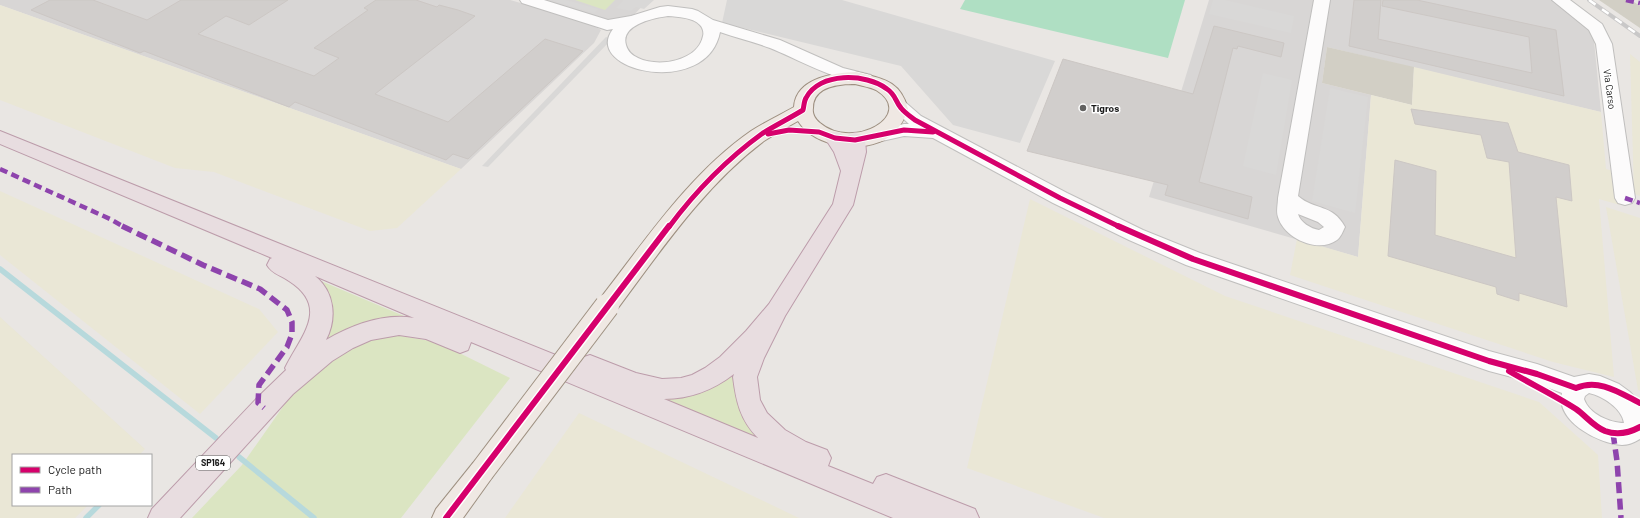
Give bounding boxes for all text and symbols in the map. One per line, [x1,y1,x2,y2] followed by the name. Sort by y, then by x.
[1601,68,1619,110] street label: Via Carso
[1091,102,1119,114] place label: Tigros
[1078,103,1088,113] marker: Tigros
[12,454,152,506] legend
[196,456,230,470] road number: SP164
[48,462,102,476] text: Cycle path
[48,482,72,496] text: Path

